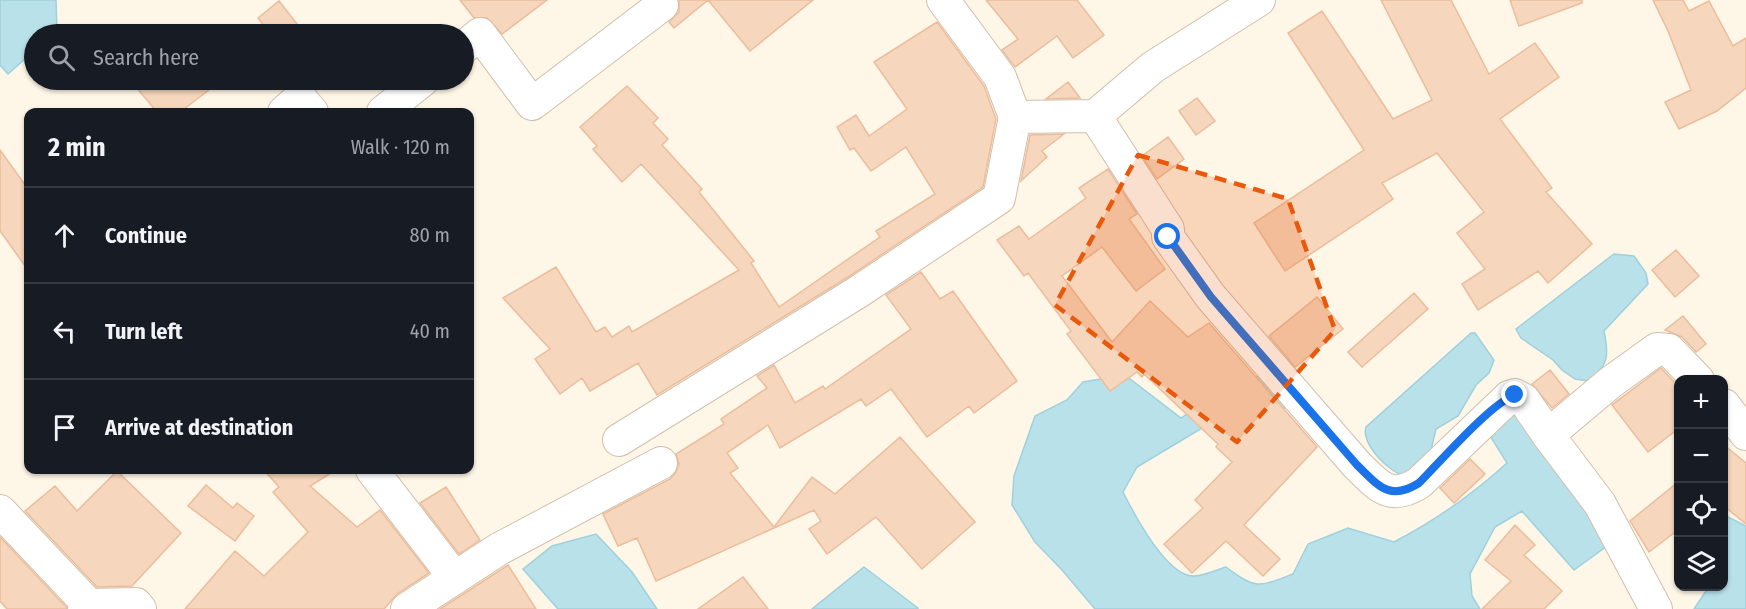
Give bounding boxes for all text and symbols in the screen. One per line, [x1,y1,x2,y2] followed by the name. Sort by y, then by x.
[24,24,474,90] search box
[45,41,78,74] icon: search
[93,44,199,71] text: Search here
[48,132,106,163] text: 2 min
[351,135,450,159] text: Walk · 120 m
[48,219,81,252] icon: ahead
[105,222,187,249] text: Continue
[410,223,450,247] text: 80 m
[1154,223,1180,249] route start
[48,315,81,348] icon: left
[105,318,183,345] text: Turn left
[410,319,450,343] text: 40 m
[1674,375,1728,591] map controls
[1674,375,1728,429] button: +
[1501,381,1527,407] route end
[48,411,81,444] icon: arrive
[105,414,293,441] text: Arrive at destination
[1674,429,1728,483] button: −
[1674,483,1728,537] button: locate
[1674,537,1728,591] button: layers

